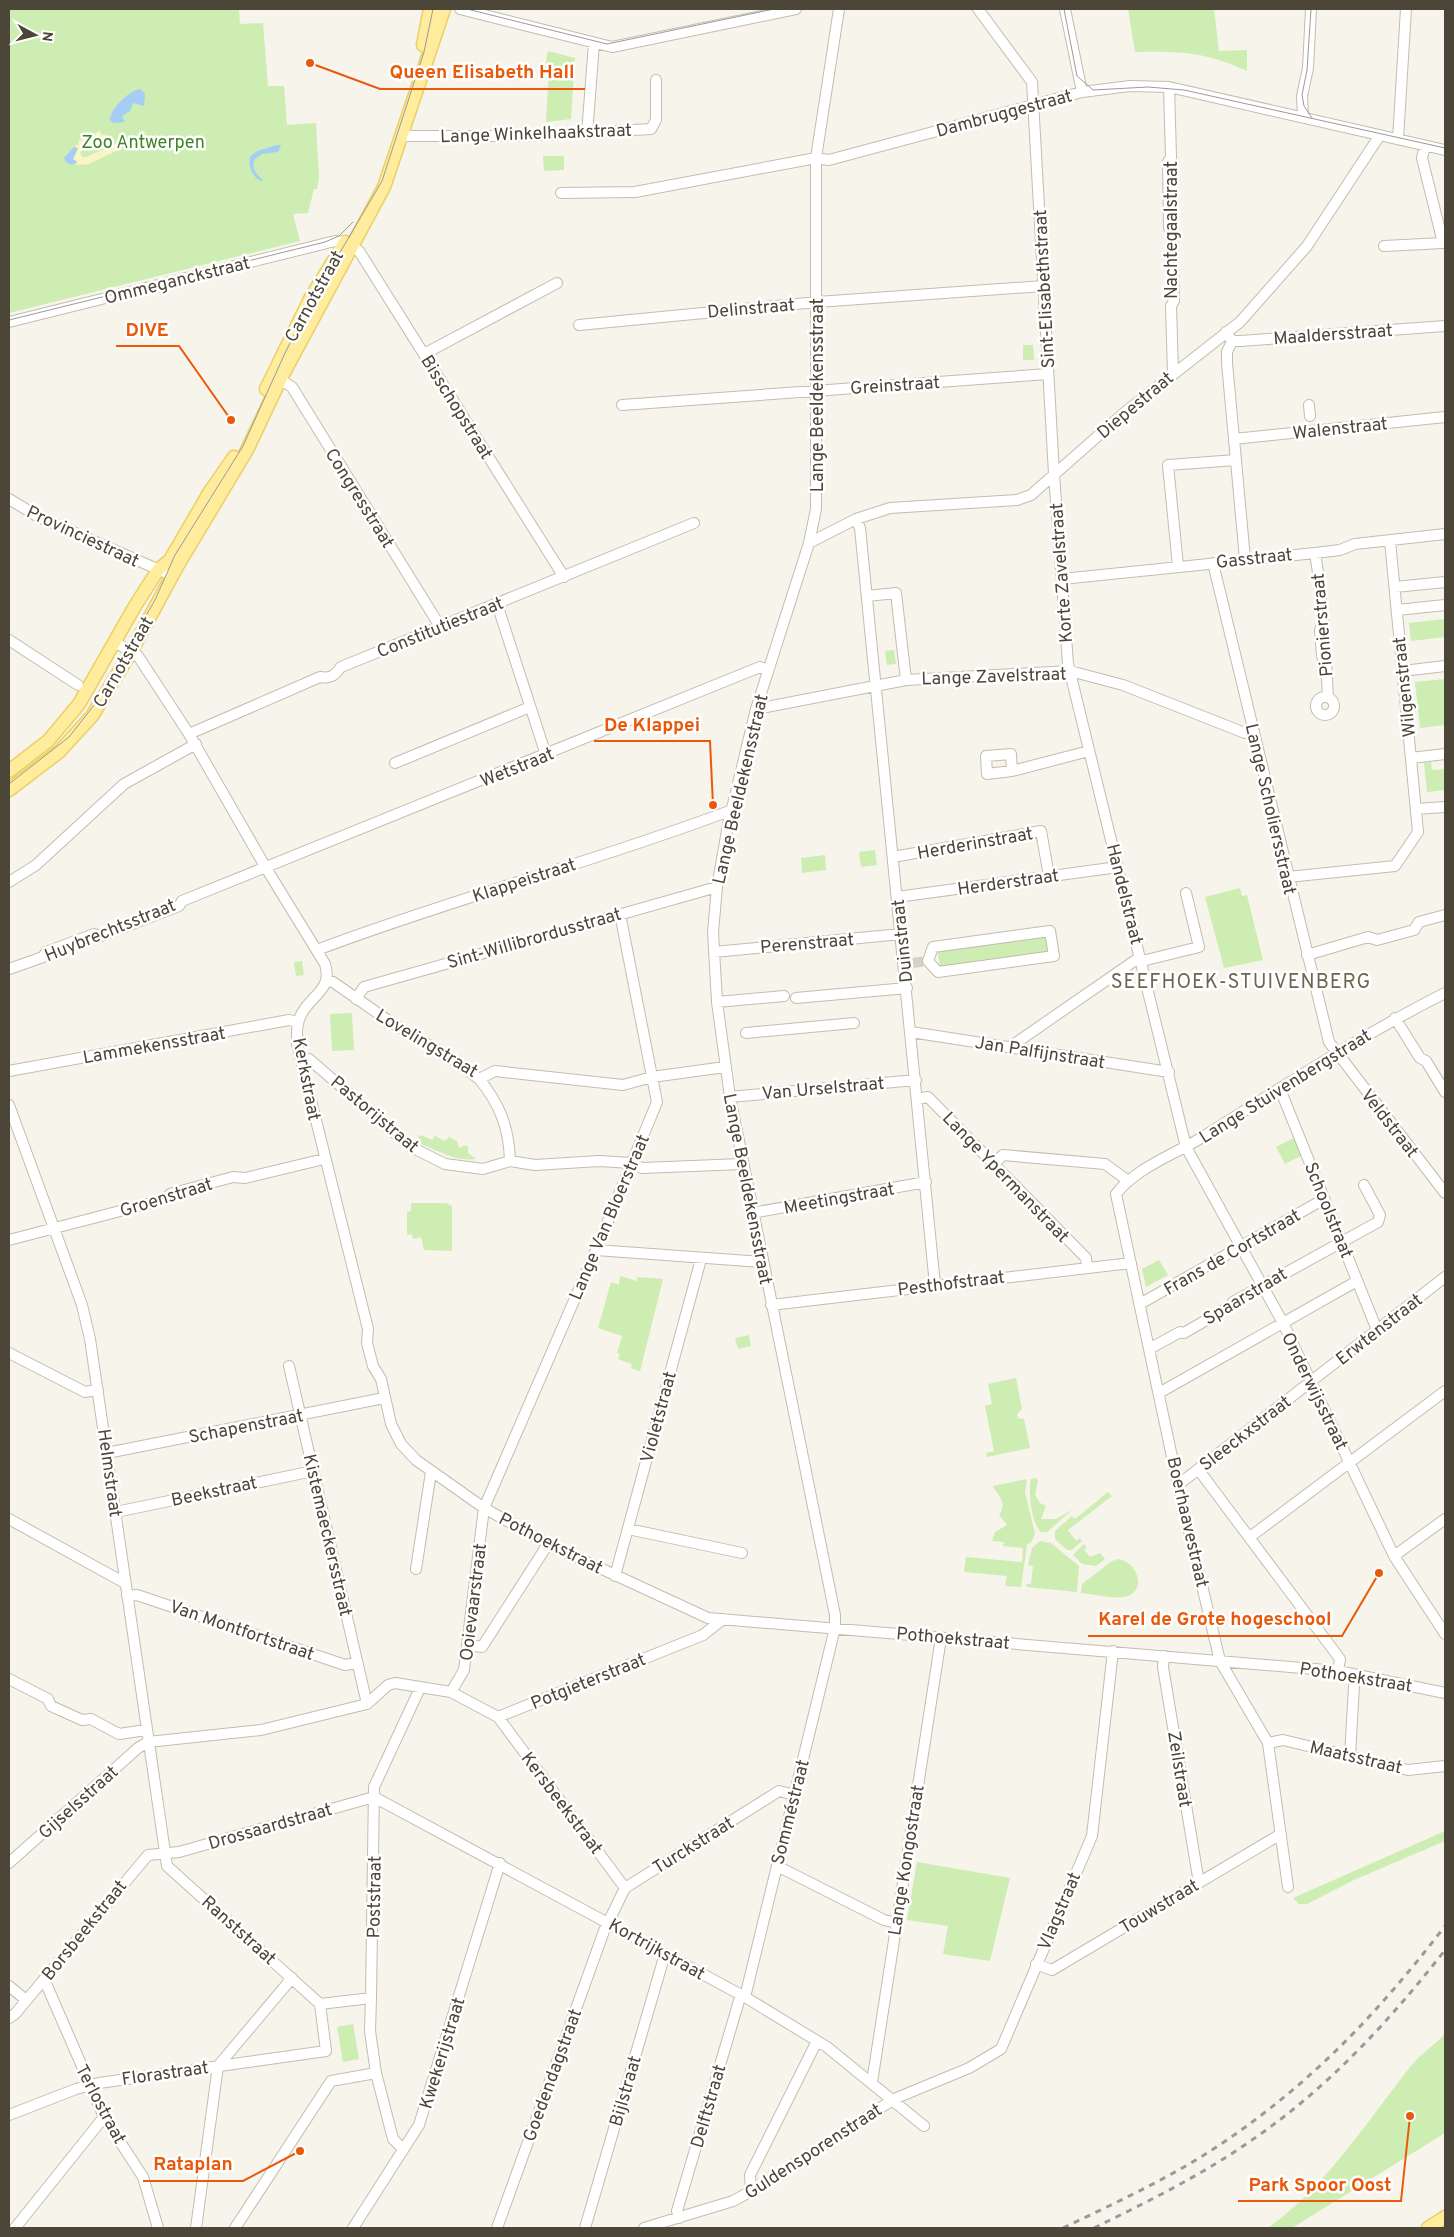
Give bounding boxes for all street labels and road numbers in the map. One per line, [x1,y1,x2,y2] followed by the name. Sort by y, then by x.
[934,85,1075,144] street label: Dambruggestraat
[440,120,632,149] street label: Lange Winkelhaakstraat
[1161,161,1184,299] street label: Nachtegaalstraat
[1030,209,1061,369] street label: Sint-Elisabethstraat
[281,247,350,347] street label: Carnotstraat
[102,252,253,311] street label: Ommeganckstraat
[706,294,796,325] street label: Delinstraat
[807,298,830,492] street label: Lange Beeldekensstraat
[1273,320,1393,351] street label: Maaldersstraat
[414,351,497,464] street label: Bisschopstraat
[1093,367,1179,445] street label: Diepestraat
[849,372,941,401] street label: Greinstraat
[1292,413,1389,446] street label: Walenstraat
[319,445,399,553] street label: Congresstraat
[22,501,142,573] street label: Provinciestraat
[1046,502,1079,644] street label: Korte Zavelstraat
[1215,544,1294,575] street label: Gasstraat
[1308,572,1339,678] street label: Pionierstraat
[374,593,507,664] street label: Constitutiestraat
[89,613,160,713] street label: Carnotstraat
[1389,635,1422,738] street label: Wilgenstraat
[921,663,1067,692] street label: Lange Zavelstraat
[708,692,775,887] street label: Lange Beeldekensstraat
[1239,721,1300,897] street label: Lange Scholiersstraat
[477,743,558,794] street label: Wetstraat
[916,823,1035,866] street label: Herderinstraat
[1100,841,1147,947] street label: Handelstraat
[470,854,579,909] street label: Klappeistraat
[956,865,1061,902] street label: Herderstraat
[42,895,180,968] street label: Huybrechtsstraat
[888,898,919,984] street label: Duinstraat
[445,904,624,975] street label: Sint-Willibrordusstraat
[759,929,855,960] street label: Perenstraat
[371,1005,482,1084] street label: Lovelingstraat
[81,1023,227,1070] street label: Lammekensstraat
[1196,1025,1376,1150] street label: Lange Stuivenbergstraat
[973,1032,1106,1075] street label: Jan Palfijnstraat
[286,1036,325,1123] street label: Kerkstraat
[325,1071,423,1159] street label: Pastorijstraat
[761,1073,885,1106] street label: Van Urselstraat
[1355,1085,1423,1163] street label: Veldstraat
[717,1092,776,1287] street label: Lange Beeldekensstraat
[936,1108,1073,1248] street label: Lange Ypermanstraat
[565,1131,656,1304] street label: Lange Van Bloerstraat
[1298,1159,1357,1262] street label: Schoolstraat
[117,1173,216,1223] street label: Groenstraat
[782,1178,896,1221] street label: Meetingstraat
[1160,1205,1305,1302] street label: Frans de Cortstraat
[1200,1263,1292,1331] street label: Spaarstraat
[896,1266,1006,1302] street label: Pesthofstraat
[1332,1289,1428,1371] street label: Erwtenstraat
[1275,1329,1352,1454] street label: Onderwijsstraat
[636,1369,683,1466] street label: Violetstraat
[1195,1391,1296,1477] street label: Sleeckxstraat
[187,1405,306,1450] street label: Schapenstraat
[91,1428,126,1519] street label: Helmstraat
[297,1452,356,1619] street label: Kistemaeckersstraat
[1160,1455,1213,1590] street label: Boerhaavestraat
[169,1472,259,1513] street label: Beekstraat
[494,1508,606,1580] street label: Pothoekstraat
[456,1542,493,1662] street label: Ooievaarstraat
[166,1596,317,1667] street label: Van Montfortstraat
[895,1623,1011,1656] street label: Pothoekstraat
[528,1649,649,1716] street label: Potgieterstraat
[1298,1658,1414,1699] street label: Pothoekstraat
[1161,1729,1196,1809] street label: Zeilstraat
[1307,1737,1404,1780] street label: Maatsstraat
[515,1748,607,1860] street label: Kersbeekstraat
[767,1757,816,1867] street label: Somméstraat
[34,1761,124,1845] street label: Gijselsstraat
[884,1783,931,1937] street label: Lange Kongostraat
[206,1799,335,1856] street label: Drossaardstraat
[649,1812,739,1880] street label: Turckstraat
[363,1855,388,1939] street label: Poststraat
[1034,1869,1087,1954] street label: Vlagstraat
[1116,1875,1204,1940] street label: Touwstraat
[38,1876,133,1986] street label: Borsbeekstraat
[196,1891,280,1971] street label: Ranststraat
[604,1914,709,1986] street label: Kortrijkstraat
[416,1995,471,2112] street label: Kwekerijstraat
[519,2006,588,2145] street label: Goedendagstraat
[605,2053,648,2130] street label: Bijlstraat
[120,2057,210,2092] street label: Florastraat
[69,2061,130,2148] street label: Terlostraat
[687,2062,732,2151] street label: Delftstraat
[741,2099,887,2205] street label: Guldensporenstraat

